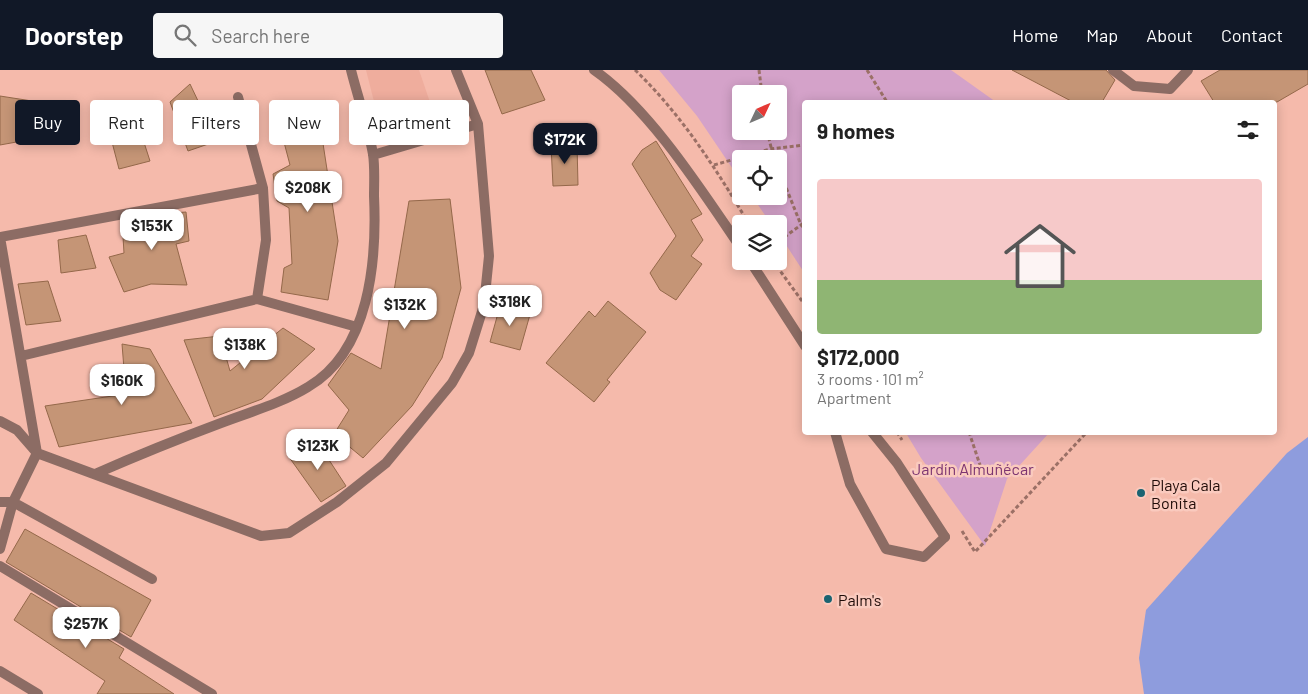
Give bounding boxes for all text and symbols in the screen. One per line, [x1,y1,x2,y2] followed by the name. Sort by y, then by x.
[153,13,503,58] search box
[25,21,123,50] text: Doorstep
[171,21,199,49] icon: search
[211,24,310,47] text: Search here
[1012,24,1058,46] text: Home
[1086,24,1118,46] text: Map
[1146,24,1193,46] text: About
[1221,24,1283,46] text: Contact
[732,85,788,140] north arrow
[732,85,787,270] map controls
[15,100,80,145] chip: Buy
[90,100,163,145] chip: Rent
[173,100,259,145] chip: Filters
[269,100,339,145] chip: New
[349,100,469,145] chip: Apartment
[1234,116,1262,144] icon: filters
[817,118,895,143] text: 9 homes
[530,122,600,165] pin: $172K
[544,129,586,148] text: $172K
[732,150,787,205] button: locate
[273,170,343,213] pin: $208K
[285,177,331,196] text: $208K
[117,208,187,251] pin: $153K
[995,211,1085,301] icon: home
[131,215,173,234] text: $153K
[732,215,787,270] button: layers
[475,284,545,327] pin: $318K
[370,288,440,330] pin: $132K
[489,291,531,310] text: $318K
[384,294,426,313] text: $132K
[210,328,280,370] pin: $138K
[224,334,266,353] text: $138K
[817,344,900,369] text: $172,000
[87,364,157,406] pin: $160K
[817,369,924,388] text: 3 rooms · 101 m²
[101,370,143,389] text: $160K
[817,388,892,407] text: Apartment
[283,428,353,471] pin: $123K
[297,435,339,454] text: $123K
[912,459,1034,478] park label: Jardín Almuñécar
[1151,475,1220,512] place label: Playa Cala Bonita
[1135,487,1147,499] marker: Playa Cala Bonita
[838,590,881,609] place label: Palm's
[822,593,834,605] marker: Palm's
[51,606,121,649] pin: $257K
[64,613,108,632] text: $257K

